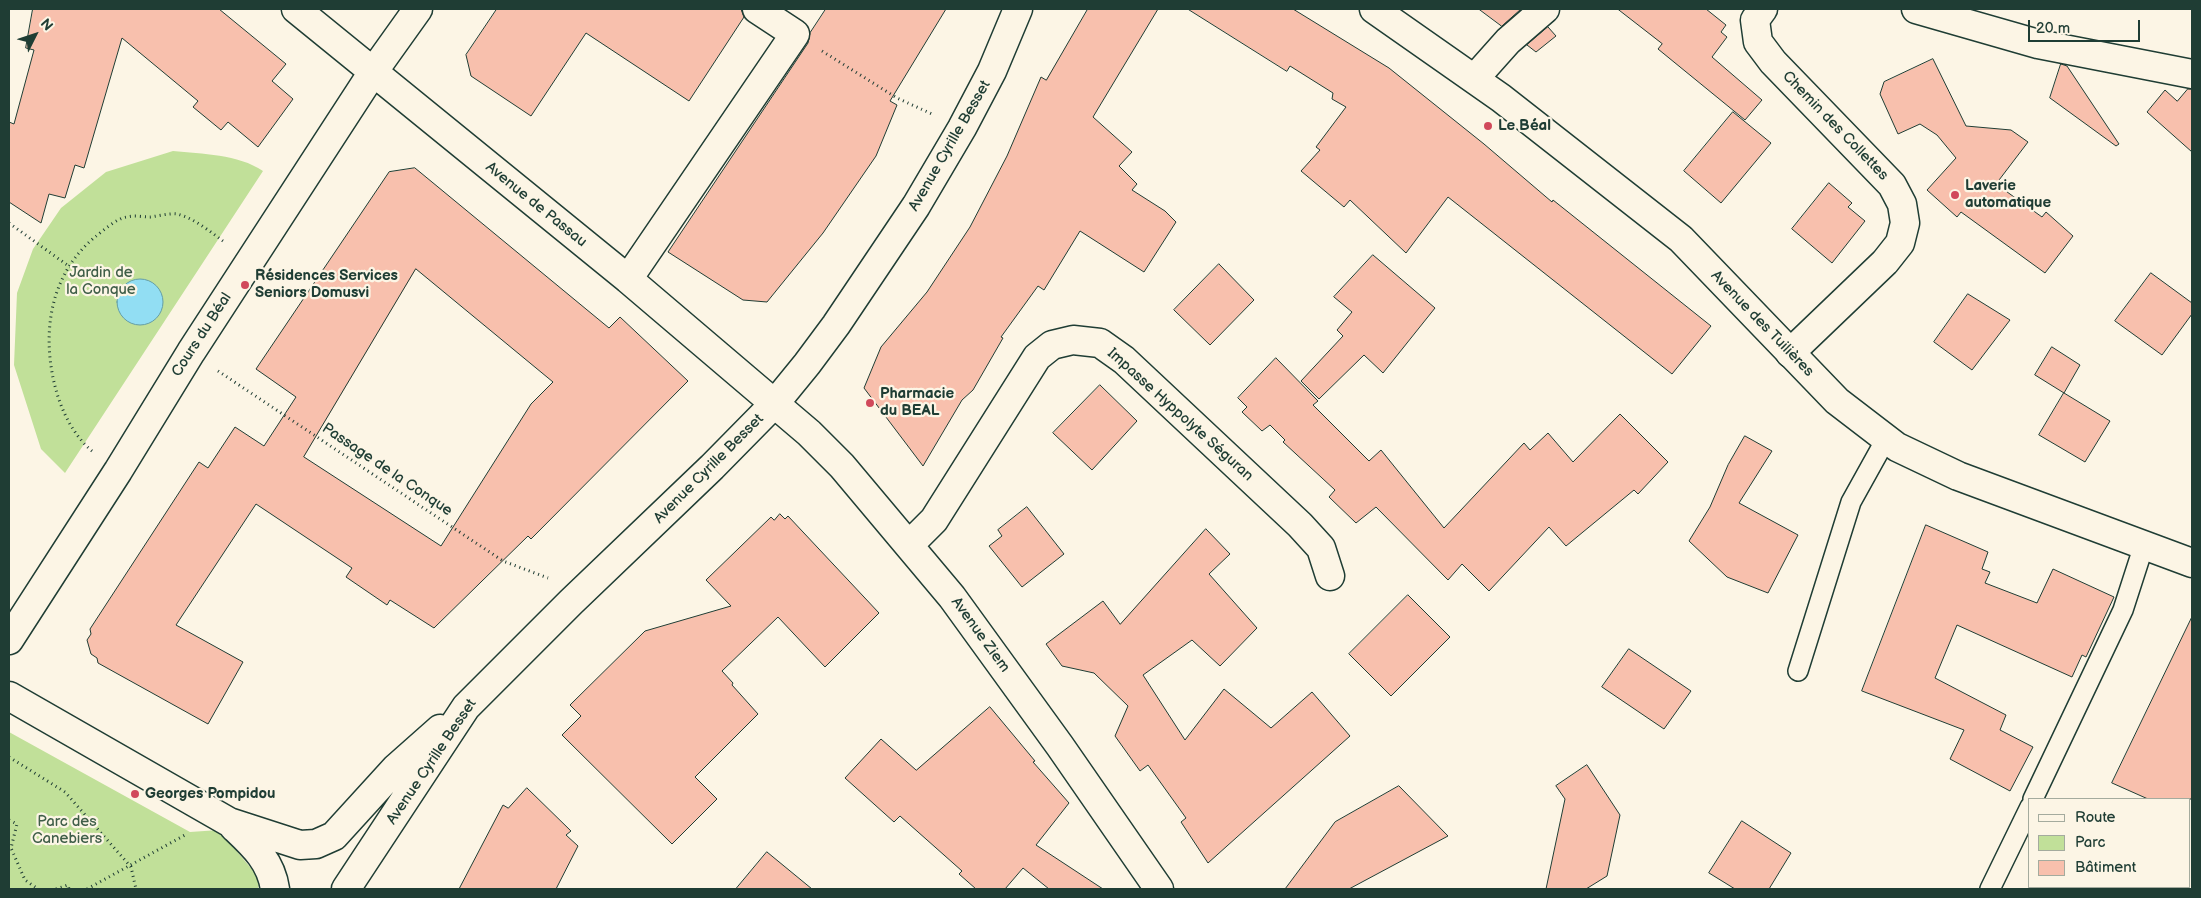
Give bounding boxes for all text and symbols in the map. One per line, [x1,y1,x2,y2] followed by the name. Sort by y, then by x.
[10,10,60,60] north arrow
[2031,10,2144,42] scale bar
[37,15,57,34] text: N
[2036,19,2070,38] text: 20 m
[1778,68,1892,184] street label: Chemin des Collettes
[905,77,995,215] street label: Avenue Cyrille Besset
[1498,117,1551,135] place label: Le Béal
[1482,120,1494,132] marker: Le Béal
[482,159,590,251] street label: Avenue de Passau
[1965,177,2051,212] place label: Laverie automatique
[1949,189,1961,201] marker: Laverie automatique
[66,264,136,299] park label: Jardin de la Conque
[255,267,398,302] place label: Résidences Services Seniors Domusvi
[1707,267,1817,381] street label: Avenue des Tuilières
[239,279,251,291] marker: Résidences Services Seniors Domusvi
[168,290,236,380] street label: Cours du Béal
[1103,345,1257,485] street label: Impasse Hyppolyte Séguran
[880,385,954,420] place label: Pharmacie du BEAL
[864,397,876,409] marker: Pharmacie du BEAL
[650,410,768,528] street label: Avenue Cyrille Besset
[318,420,456,520] street label: Passage de la Conque
[947,594,1013,676] street label: Avenue Ziem
[383,696,481,828] street label: Avenue Cyrille Besset
[145,785,275,803] place label: Georges Pompidou
[129,788,141,800] marker: Georges Pompidou
[2028,798,2191,888] legend
[2075,808,2115,827] text: Route
[32,813,102,848] park label: Parc des Canebiers
[2075,833,2105,852] text: Parc
[2075,858,2136,877] text: Bâtiment

